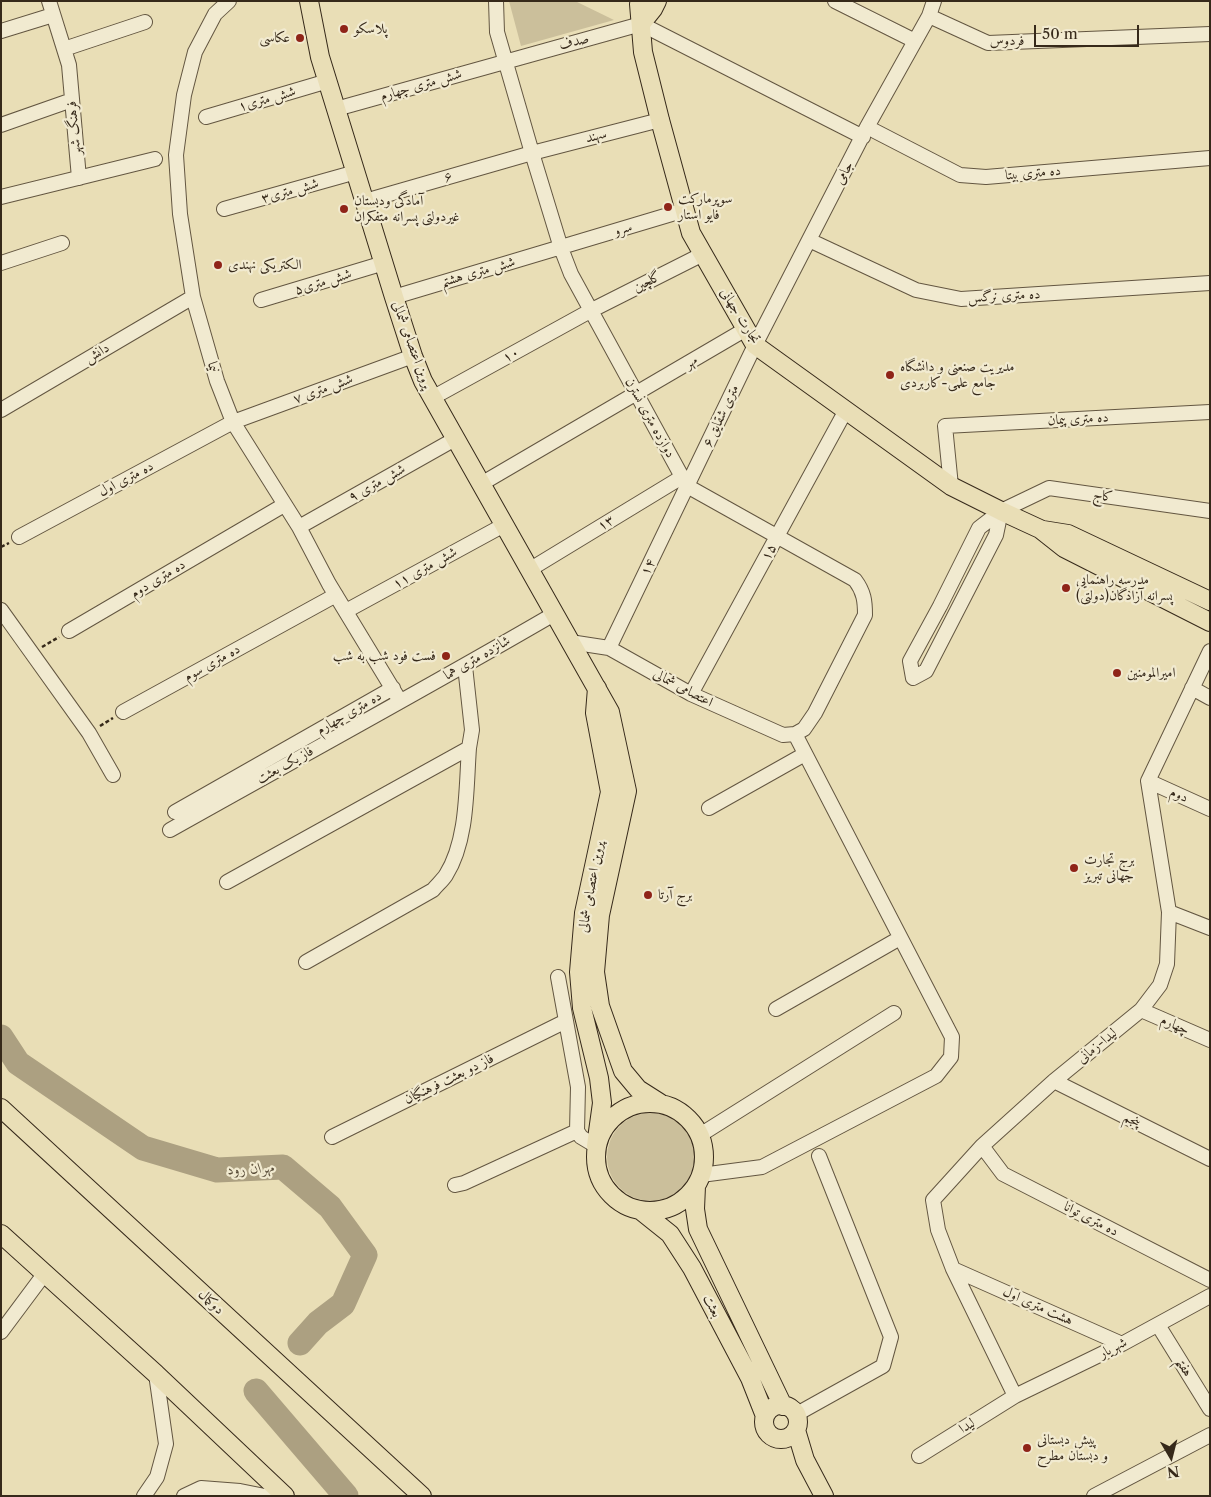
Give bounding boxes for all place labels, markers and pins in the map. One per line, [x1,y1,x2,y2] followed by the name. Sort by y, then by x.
[354,21,387,37] place label: پلاسکو
[338,23,350,35] marker: پلاسکو
[259,30,290,46] place label: عکاسی
[294,32,306,44] marker: عکاسی
[678,191,732,223] place label: سوپرمارکت فایو استار
[354,193,459,226] place label: آمادگی ودبستان غیردولتی پسرانه متفکران
[662,201,674,213] marker: سوپرمارکت فایو استار
[338,203,350,215] marker: آمادگی ودبستان غیردولتی پسرانه متفکران
[228,257,302,273] place label: الکتریکی نهندی
[212,259,224,271] marker: الکتریکی نهندی
[900,359,1015,392] place label: مدیریت صنعنی و دانشگاه جامع علمی-کاربردی
[884,369,896,381] marker: مدیریت صنعنی و دانشگاه جامع علمی-کاربردی
[1076,572,1173,604] place label: مدرسه راهنمایی پسرانه آزادگان(دولتی)
[1060,582,1072,594] marker: مدرسه راهنمایی پسرانه آزادگان(دولتی)
[333,648,436,664] place label: فست فود شب به شب
[440,650,452,662] marker: فست فود شب به شب
[1127,665,1176,681] place label: امیرالمومنین
[1111,667,1123,679] marker: امیرالمومنین
[1084,852,1134,884] place label: برج تجارت جهانی تبریز
[1068,862,1080,874] marker: برج تجارت جهانی تبریز
[658,887,692,903] place label: برج آرتا
[642,889,654,901] marker: برج آرتا
[1037,1432,1108,1464] place label: پیش دبستانی و دبستان مطرح
[1021,1442,1033,1454] marker: پیش دبستانی و دبستان مطرح

